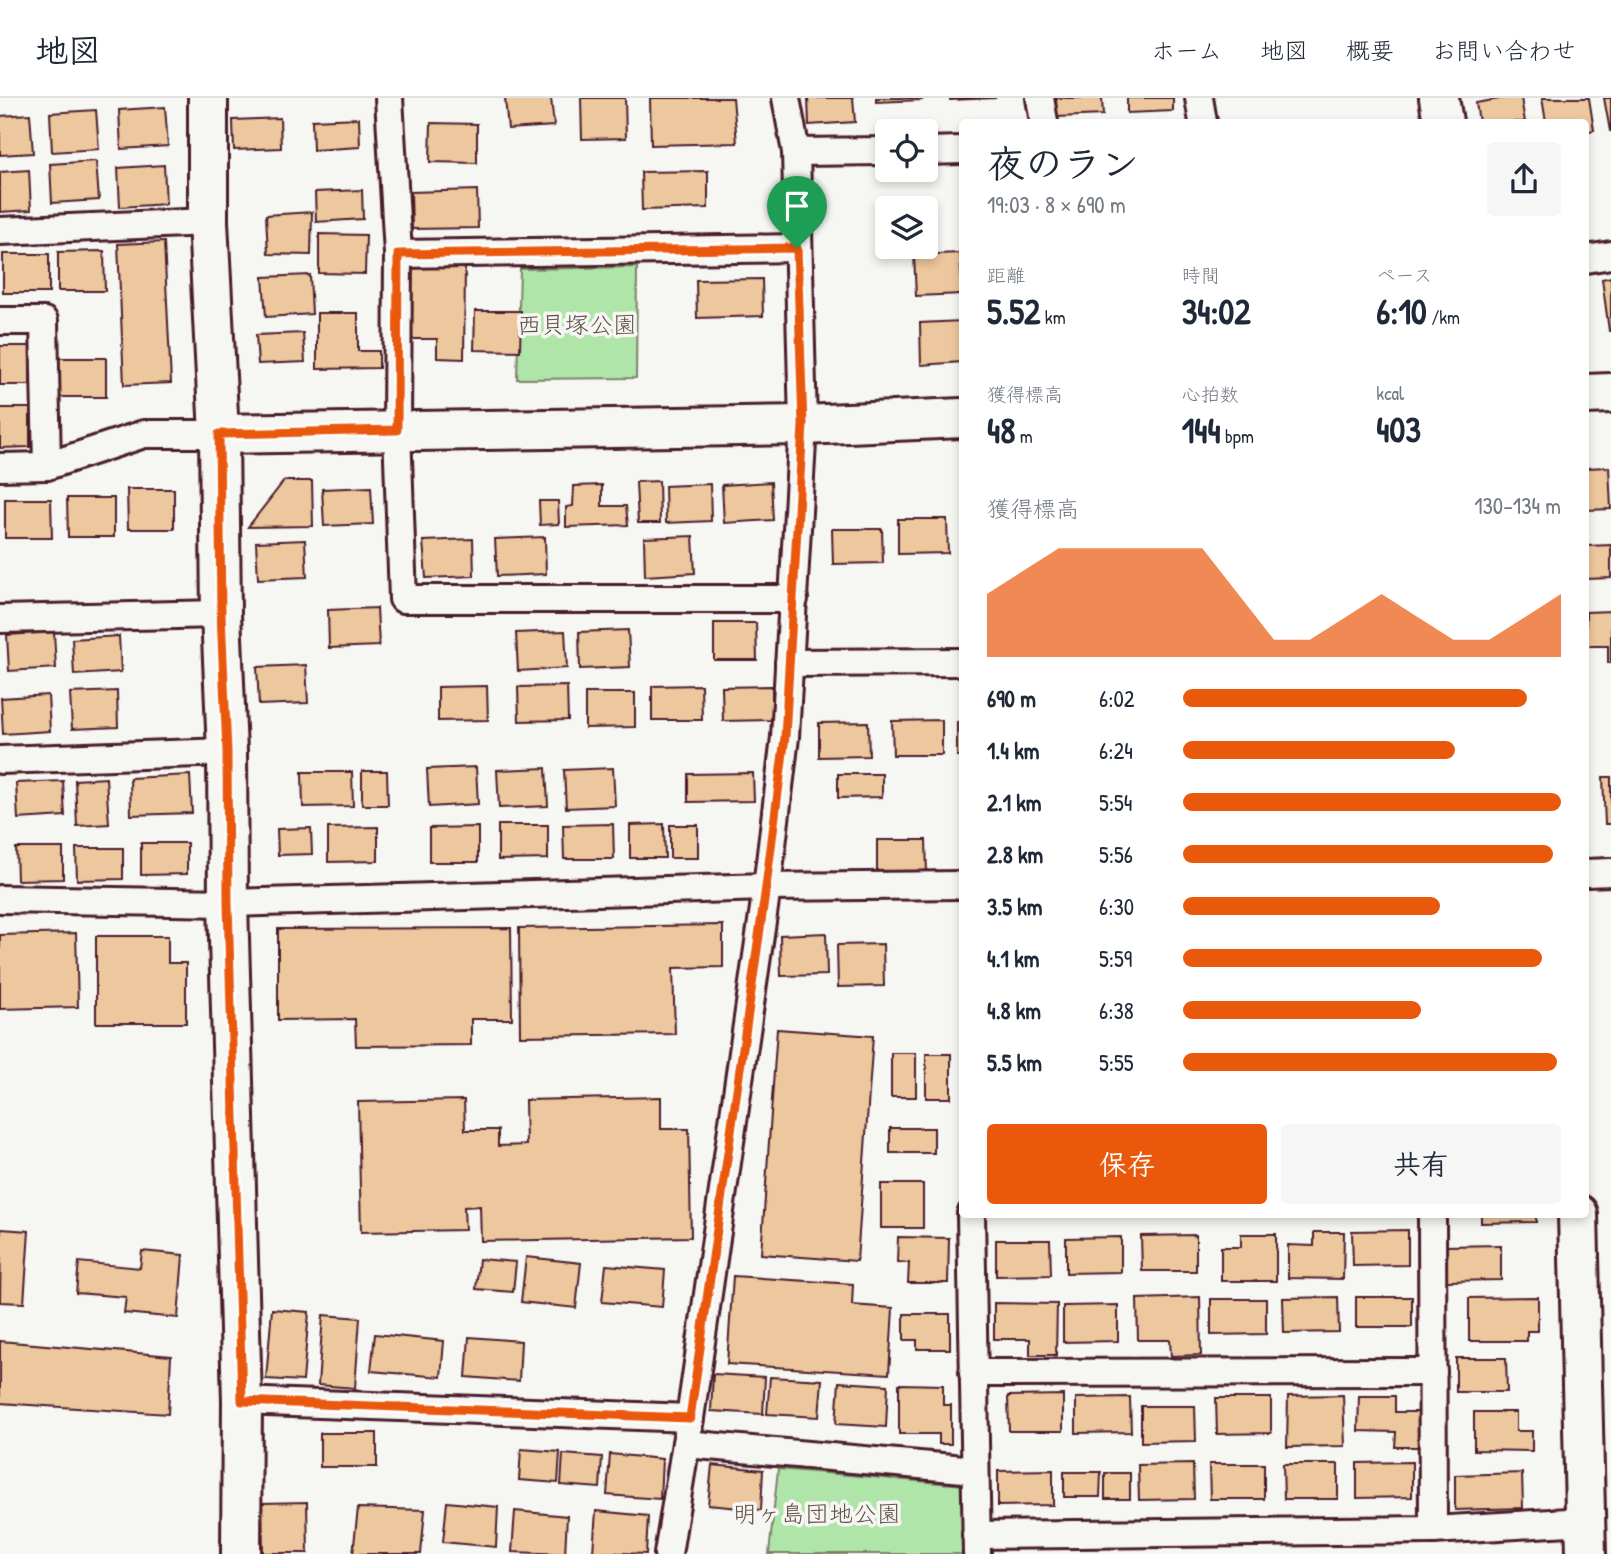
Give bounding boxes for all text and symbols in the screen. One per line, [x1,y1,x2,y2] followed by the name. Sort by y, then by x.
[35,28,101,72] text: 地図
[1151,34,1222,66] text: ホーム
[1260,34,1308,66] text: 地図
[1346,34,1394,66] text: 概要
[1432,34,1576,66] text: お問い合わせ
[875,119,938,259] map controls
[875,119,938,182] button: locate
[987,137,1139,189] text: 夜のラン
[1487,142,1561,216] button: share
[767,176,827,248] pin
[778,187,816,225] icon: arrive
[987,189,1126,220] text: 19:03 · 8 × 690 m
[875,196,938,259] button: layers
[987,262,1025,288] text: 距離
[1182,262,1220,288] text: 時間
[1376,262,1432,288] text: ペース
[987,288,1040,335] text: 5.52
[1182,288,1251,335] text: 34:02
[1376,288,1427,335] text: 6:10
[1040,304,1066,330] text: km
[1427,304,1460,330] text: /km
[517,308,637,340] park label: 西貝塚公園
[1376,380,1404,406] text: kcal
[987,381,1063,407] text: 獲得標高
[1182,381,1239,407] text: 心拍数
[1376,406,1421,453] text: 403
[987,407,1015,454] text: 48
[1182,407,1221,454] text: 144
[1015,423,1033,449] text: m
[1221,423,1254,449] text: bpm
[1474,490,1561,521] text: 130–134 m
[987,493,1079,524] text: 獲得標高
[987,683,1036,714] text: 690 m
[1099,683,1135,714] text: 6:02
[987,735,1039,766] text: 1.4 km
[1099,735,1133,766] text: 6:24
[987,787,1042,818] text: 2.1 km
[1099,787,1132,818] text: 5:54
[987,839,1043,870] text: 2.8 km
[1099,839,1133,870] text: 5:56
[987,891,1042,922] text: 3.5 km
[1099,891,1134,922] text: 6:30
[987,943,1039,974] text: 4.1 km
[1099,943,1132,974] text: 5:59
[987,995,1041,1026] text: 4.8 km
[1099,995,1134,1026] text: 6:38
[987,1047,1042,1078] text: 5.5 km
[1099,1047,1134,1078] text: 5:55
[987,1124,1267,1204] button: 保存
[1281,1124,1561,1204] button: 共有
[733,1497,901,1529] park label: 明ヶ島団地公園

